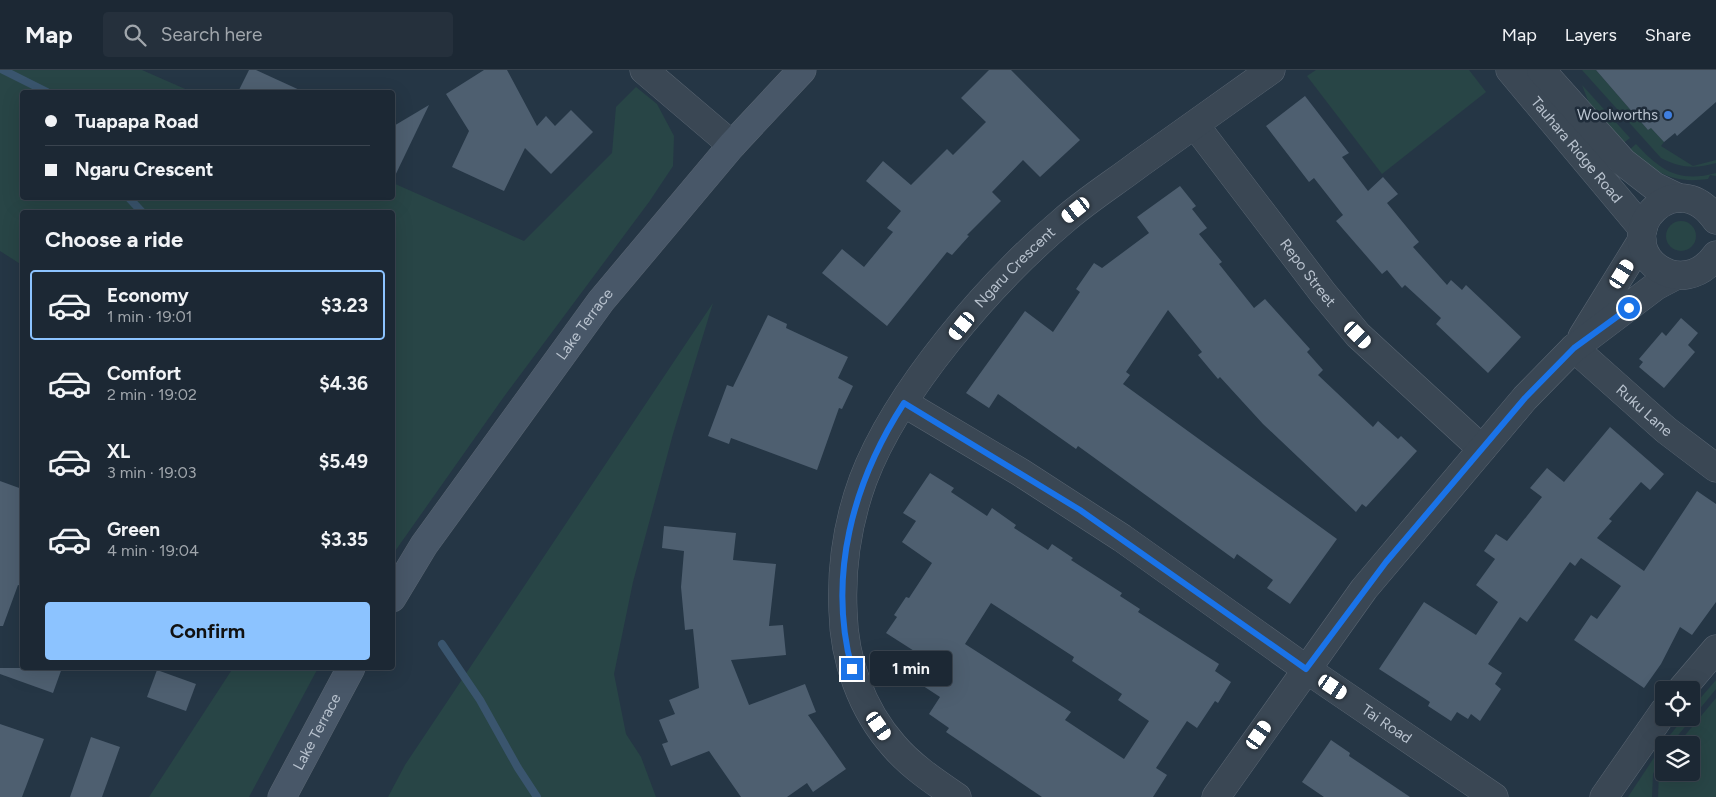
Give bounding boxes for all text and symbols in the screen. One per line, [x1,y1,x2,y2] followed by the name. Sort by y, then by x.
[103,12,453,57] search box
[25,20,73,49] text: Map
[121,21,149,49] icon: search
[161,23,262,46] text: Search here
[1502,24,1537,46] text: Map
[1565,24,1617,46] text: Layers
[1645,24,1691,46] text: Share
[1527,93,1626,206] street label: Tauhara Ridge Road
[1577,106,1658,124] place label: Woolworths
[1662,109,1674,121] marker: Woolworths
[75,110,199,133] text: Tuapapa Road
[75,158,213,181] text: Ngaru Crescent
[1059,195,1092,225] car
[971,223,1059,311] street label: Ngaru Crescent
[45,226,183,253] text: Choose a ride
[1276,235,1340,311] street label: Repo Street
[1607,257,1636,291] car
[47,283,92,328] icon: car
[107,284,189,307] text: Economy
[552,285,617,363] street label: Lake Terrace
[321,294,368,317] text: $3.23
[1618,297,1640,319] route start
[107,307,192,326] text: 1 min · 19:01
[946,310,977,342] car
[1342,319,1373,351] car
[47,361,92,406] icon: car
[107,362,182,385] text: Comfort
[319,372,368,395] text: $4.36
[1612,381,1676,440] street label: Ruku Lane
[107,385,197,404] text: 2 min · 19:02
[47,439,92,484] icon: car
[107,440,130,463] text: XL
[319,450,368,473] text: $5.49
[107,463,197,482] text: 3 min · 19:03
[47,517,92,562] icon: car
[107,518,160,541] text: Green
[321,528,368,551] text: $3.35
[107,541,199,560] text: 4 min · 19:04
[45,602,370,660] button: Confirm
[870,652,952,686] callout: 1 min
[841,658,863,680] route end
[892,659,930,678] text: 1 min
[1316,672,1349,702] car
[1655,681,1700,781] map controls
[1655,681,1700,726] button: locate
[289,690,345,773] street label: Lake Terrace
[1358,701,1415,747] street label: Tai Road
[864,709,893,743] car
[1244,718,1273,752] car
[1655,736,1700,781] button: layers

